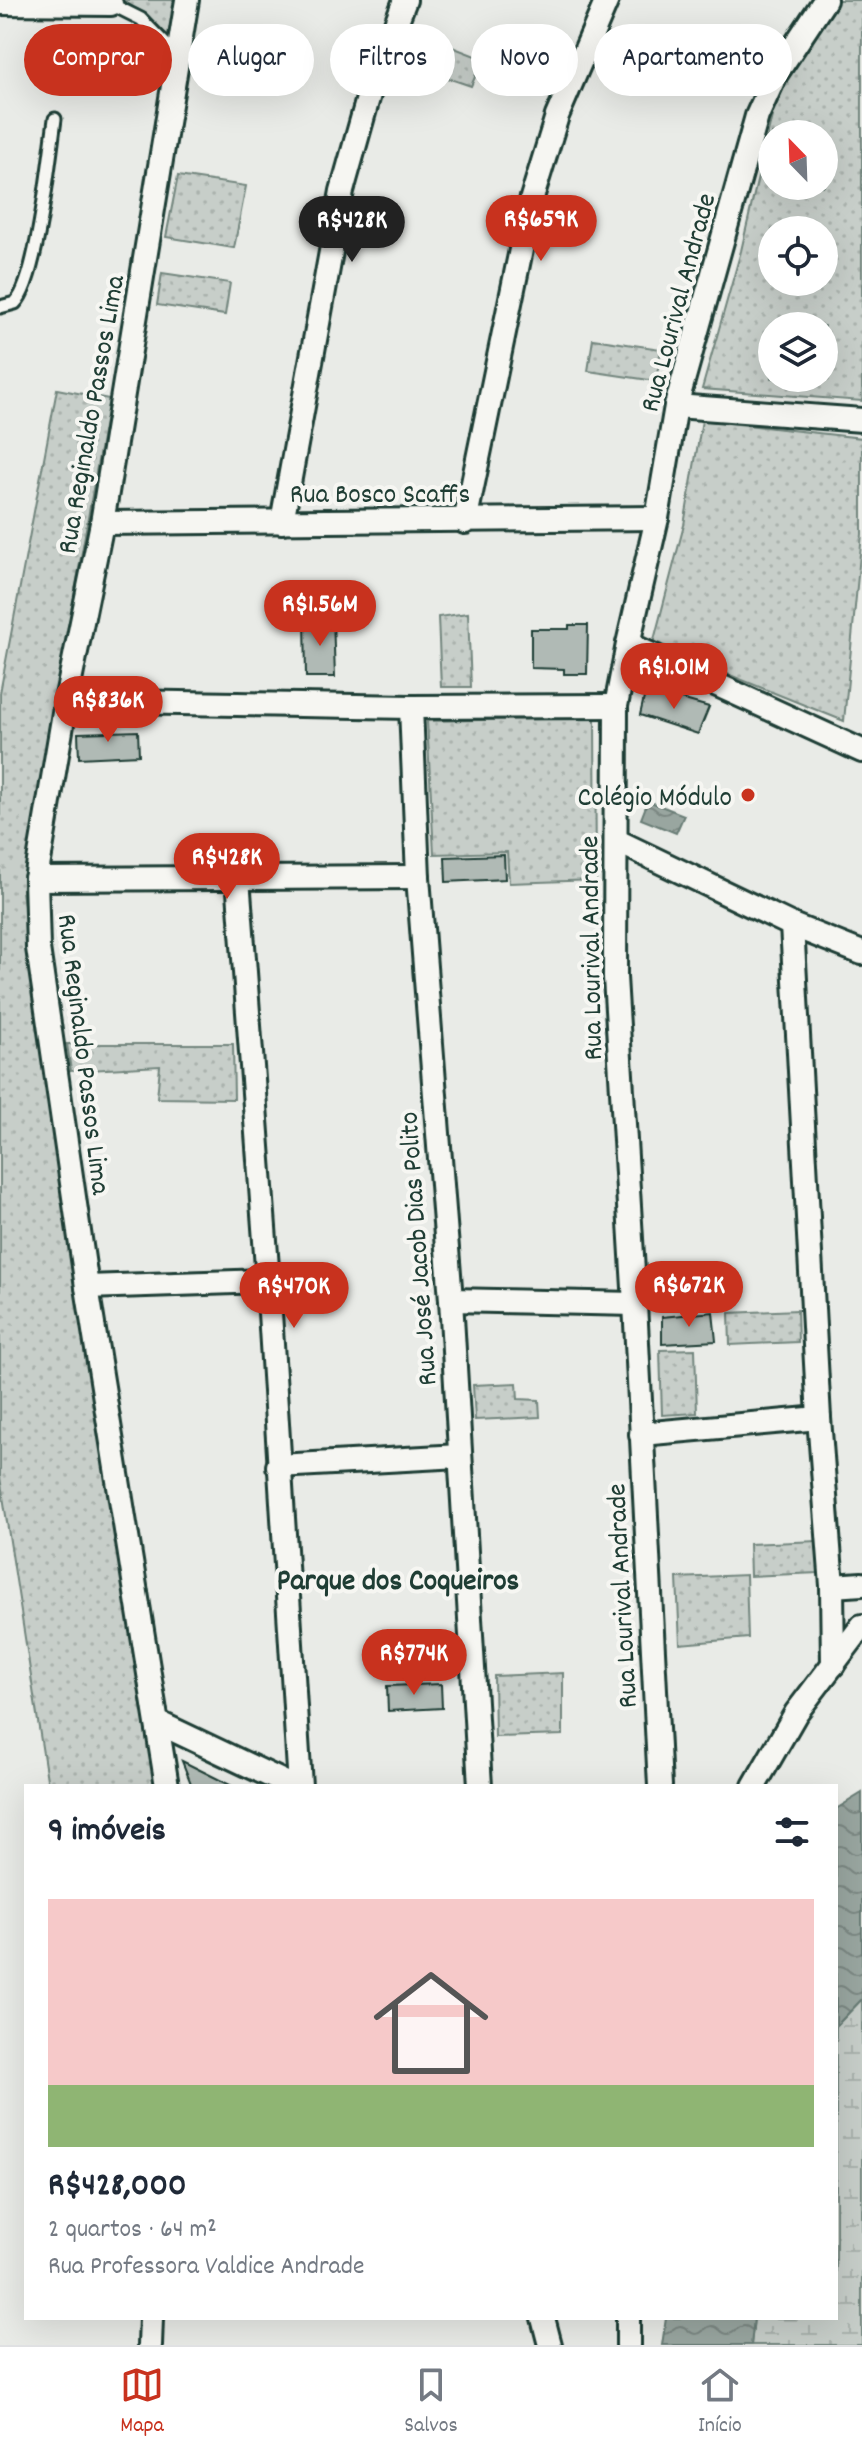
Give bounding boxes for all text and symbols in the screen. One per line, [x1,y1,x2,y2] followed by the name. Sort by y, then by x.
[24,24,172,96] chip: Comprar
[188,24,314,96] chip: Alugar
[330,24,455,96] chip: Filtros
[471,24,578,96] chip: Novo
[594,24,792,96] chip: Apartamento
[758,120,838,200] north arrow
[758,120,838,392] map controls
[632,189,729,417] street label: Rua Lourival Andrade
[476,195,606,263] pin: R$659K
[287,196,417,264] pin: R$428K
[504,202,578,239] text: R$659K
[317,203,387,240] text: R$428K
[758,216,838,296] button: locate
[50,272,138,557] street label: Rua Reginaldo Passos Lima
[758,312,838,392] button: layers
[290,477,470,517] street label: Rua Bosco Scaffs
[246,580,394,648] pin: R$1.56M
[282,587,358,624] text: R$1.56M
[600,643,748,711] pin: R$1.01M
[639,650,709,687] text: R$1.01M
[43,676,173,744] pin: R$836K
[72,683,144,720] text: R$836K
[578,780,732,820] place label: Colégio Módulo
[739,786,757,804] marker: Colégio Módulo
[162,833,292,901] pin: R$428K
[572,835,616,1061] street label: Rua Lourival Andrade
[192,840,262,877] text: R$428K
[44,912,118,1198] street label: Rua Reginaldo Passos Lima
[391,1110,451,1387] street label: Rua José Jacob Dias Polito
[624,1261,754,1329] pin: R$672K
[229,1262,359,1330] pin: R$470K
[653,1268,725,1305] text: R$672K
[258,1269,330,1306] text: R$470K
[599,1482,651,1709] street label: Rua Lourival Andrade
[277,1562,519,1605] district label: Parque dos Coqueiros
[349,1629,479,1697] pin: R$774K
[380,1636,448,1673] text: R$774K
[48,1808,166,1857] text: 9 imóveis
[770,1810,814,1854] icon: filters
[359,1951,503,2095] icon: home
[48,2163,186,2212] text: R$428,000
[48,2212,217,2249] text: 2 quartos · 64 m²
[48,2249,364,2286] text: Rua Professora Valdice Andrade
[120,2363,164,2442] tab: Mapa
[404,2363,458,2442] tab: Salvos
[698,2363,742,2442] tab: Início

